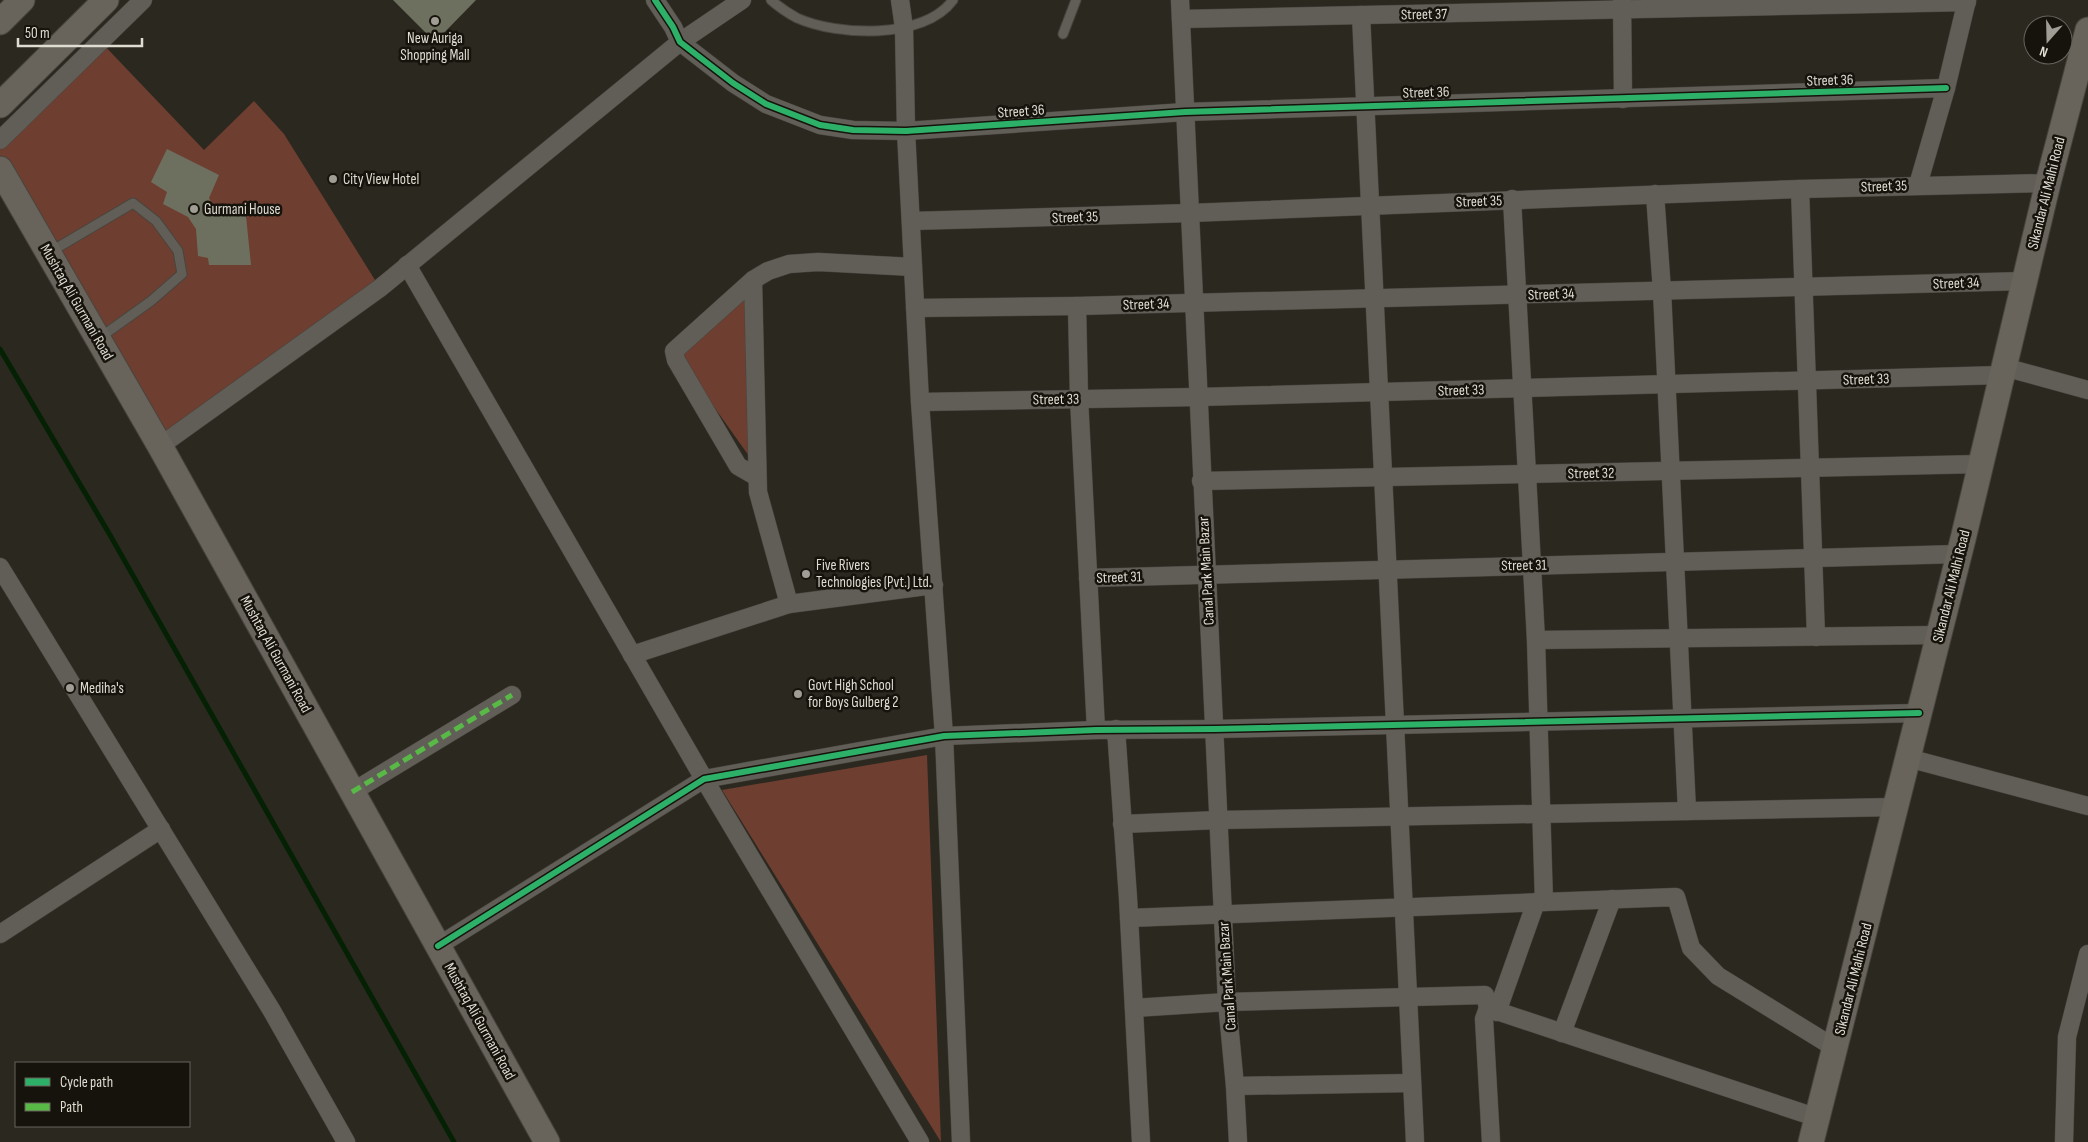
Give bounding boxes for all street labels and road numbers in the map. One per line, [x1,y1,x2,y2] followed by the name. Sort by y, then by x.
[1401,5,1447,24] street label: Street 37
[1806,70,1854,91] street label: Street 36
[1402,82,1450,103] street label: Street 36
[997,100,1045,123] street label: Street 36
[2023,135,2070,251] street label: Sikandar Ali Malhi Road
[1861,176,1908,197] street label: Street 35
[1456,191,1503,212] street label: Street 35
[1052,207,1099,228] street label: Street 35
[36,241,118,364] street label: Mushtaq Ali Gurmani Road
[1932,273,1980,294] street label: Street 34
[1527,284,1575,305] street label: Street 34
[1122,294,1170,315] street label: Street 34
[1842,369,1890,390] street label: Street 33
[1437,380,1485,401] street label: Street 33
[1033,390,1079,409] street label: Street 33
[1568,464,1614,483] street label: Street 32
[1194,515,1219,626] street label: Canal Park Main Bazar
[1928,528,1975,644] street label: Sikandar Ali Malhi Road
[1501,556,1548,575] street label: Street 31
[1096,567,1143,588] street label: Street 31
[236,592,316,716] street label: Mushtaq Ali Gurmani Road
[1214,920,1241,1031] street label: Canal Park Main Bazar
[1830,921,1877,1037] street label: Sikandar Ali Malhi Road
[440,959,520,1083] street label: Mushtaq Ali Gurmani Road

